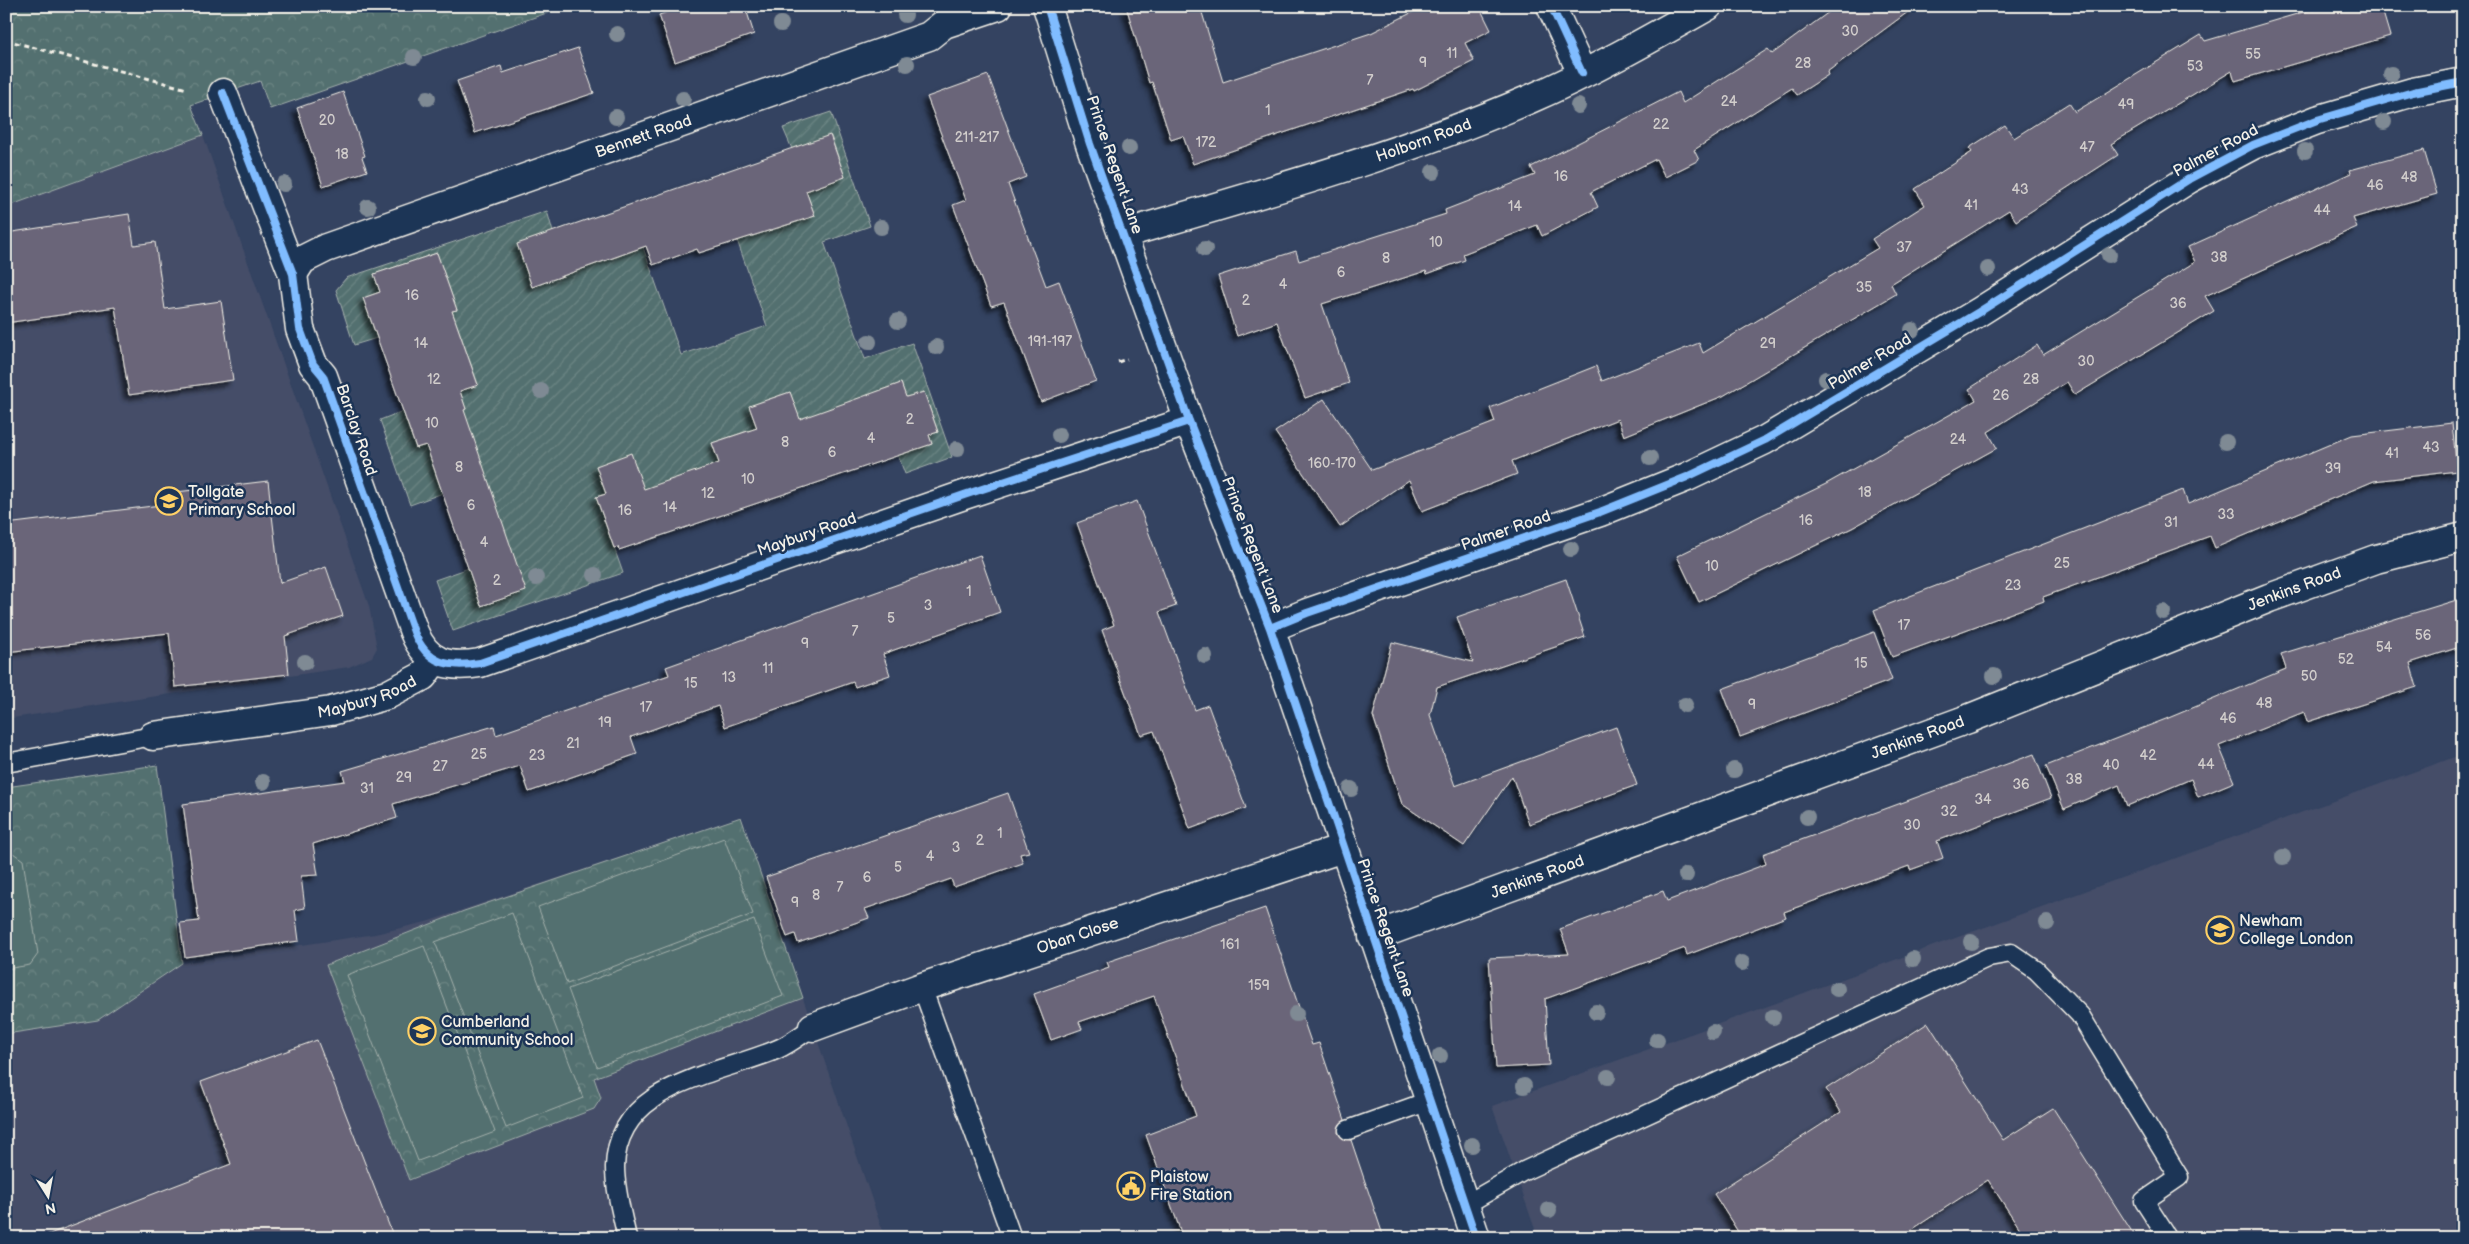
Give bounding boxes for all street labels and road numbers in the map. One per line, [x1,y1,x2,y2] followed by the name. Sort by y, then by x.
[1081,93,1147,237] street label: Prince Regent Lane
[593,111,694,162] street label: Bennett Road
[1373,114,1474,166] street label: Holborn Road
[2170,121,2262,181] street label: Palmer Road
[1825,330,1915,394] street label: Palmer Road
[331,382,381,478] street label: Barclay Road
[1217,474,1287,617] street label: Prince Regent Lane
[1459,507,1553,555] street label: Palmer Road
[755,509,859,561] street label: Maybury Road
[2245,563,2344,615] street label: Jenkins Road
[316,672,420,722] street label: Maybury Road
[1868,712,1967,763] street label: Jenkins Road
[1488,851,1587,903] street label: Jenkins Road
[1352,856,1418,1000] street label: Prince Regent Lane
[1034,913,1121,958] street label: Oban Close

